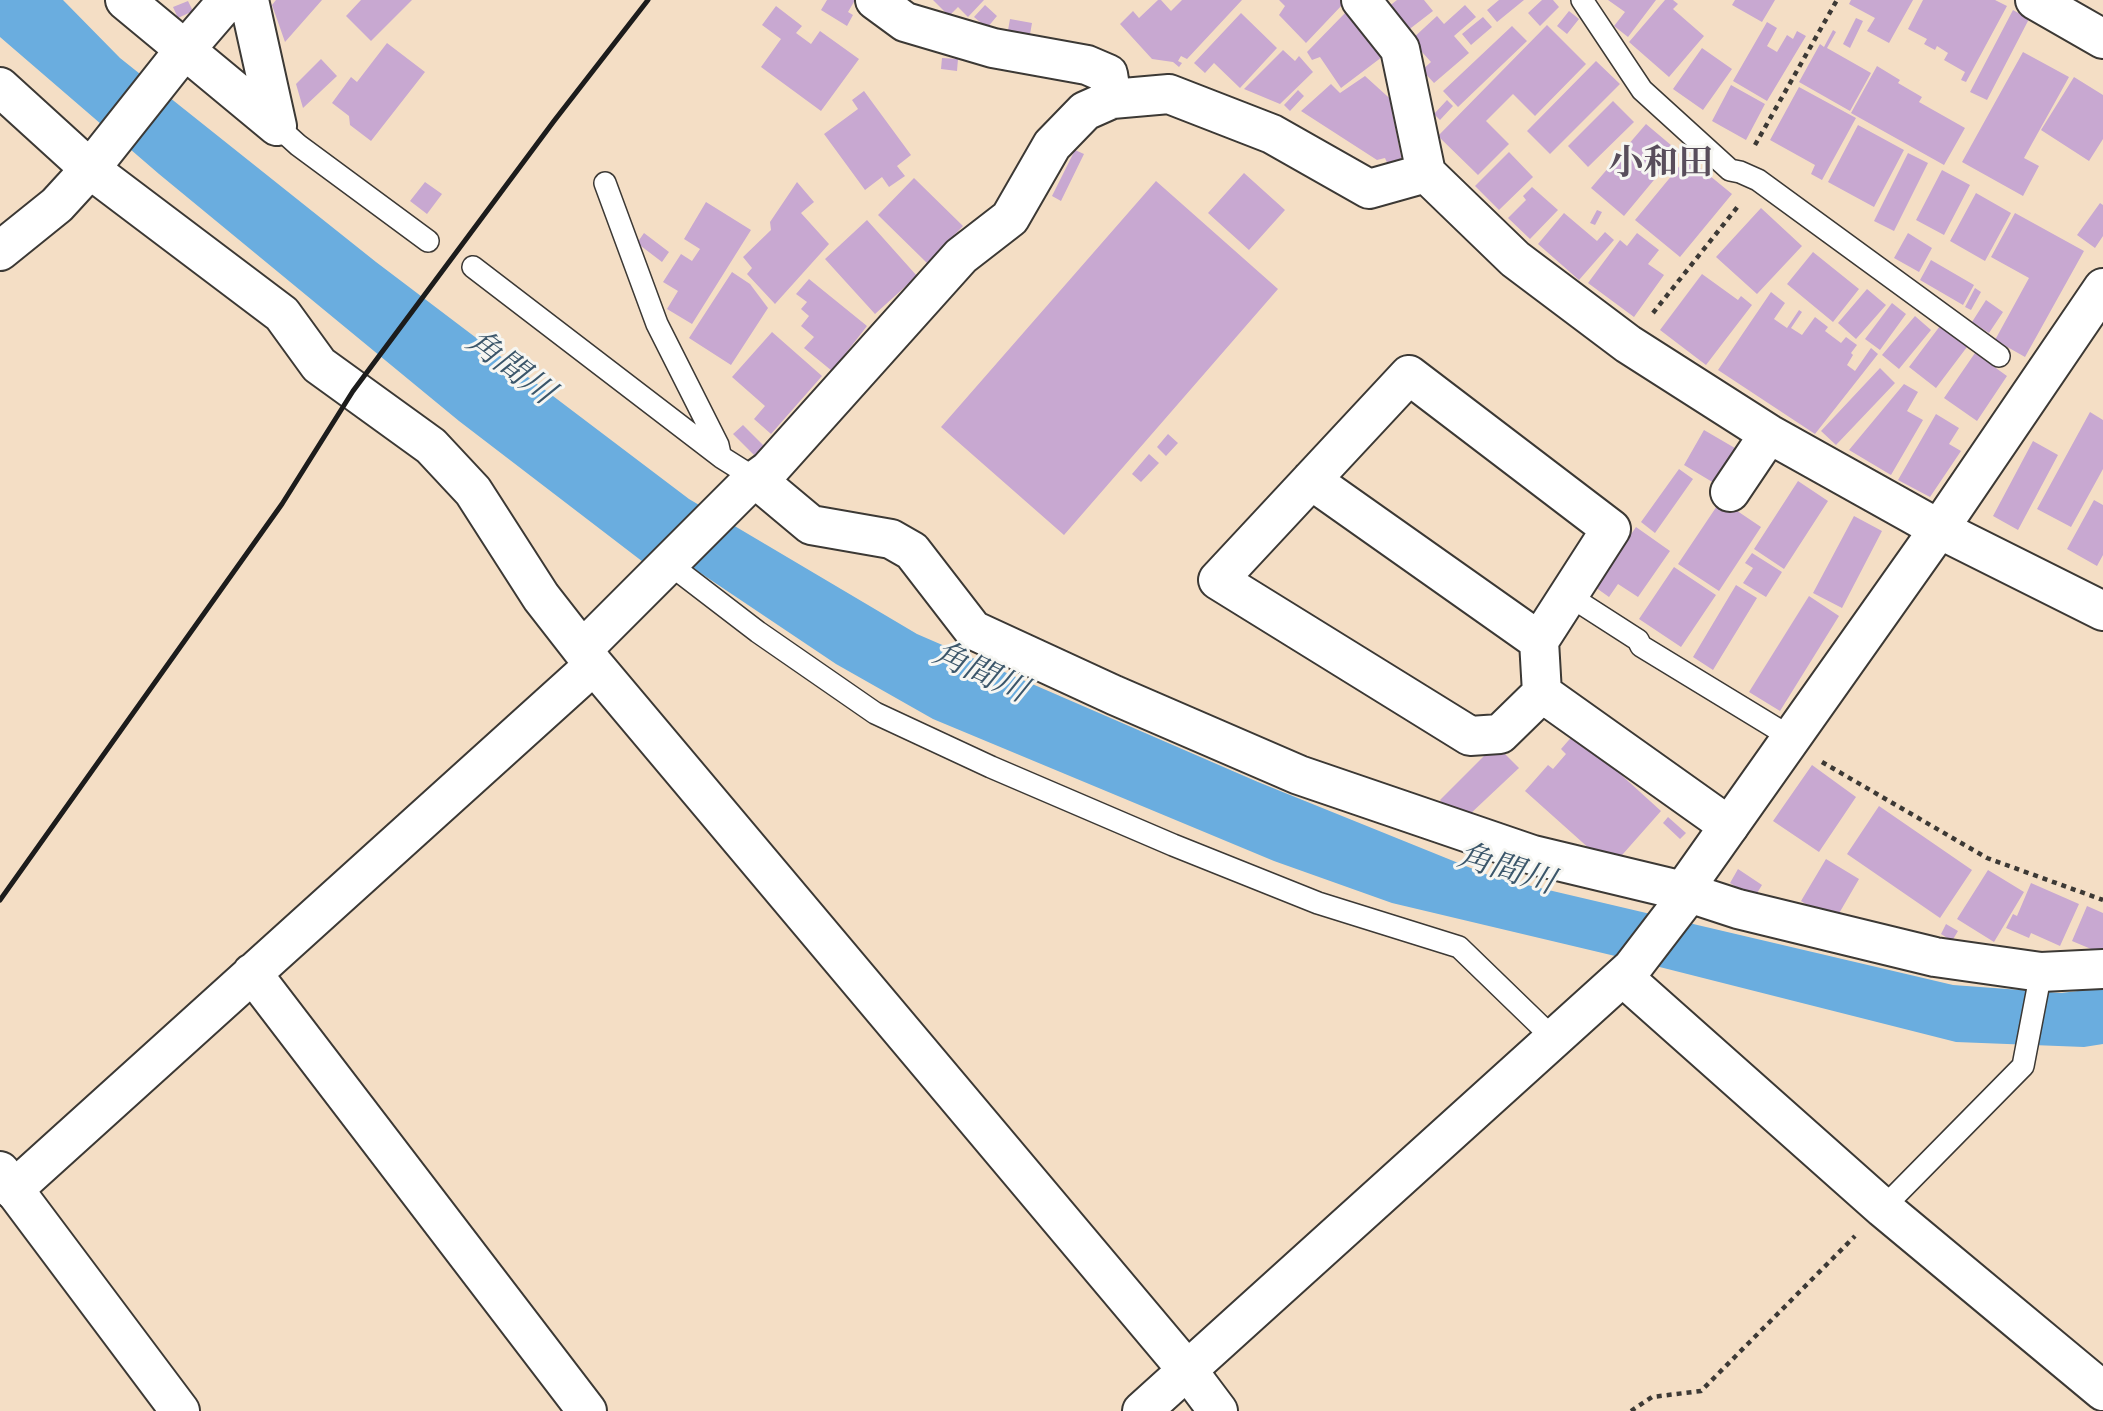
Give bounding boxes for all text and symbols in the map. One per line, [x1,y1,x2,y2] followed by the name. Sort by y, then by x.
[1609,143,1713,185] district label: 小和田
[459,322,561,414] water label: 角間川
[927,634,1033,712] water label: 角間川
[1453,837,1559,903] water label: 角間川

